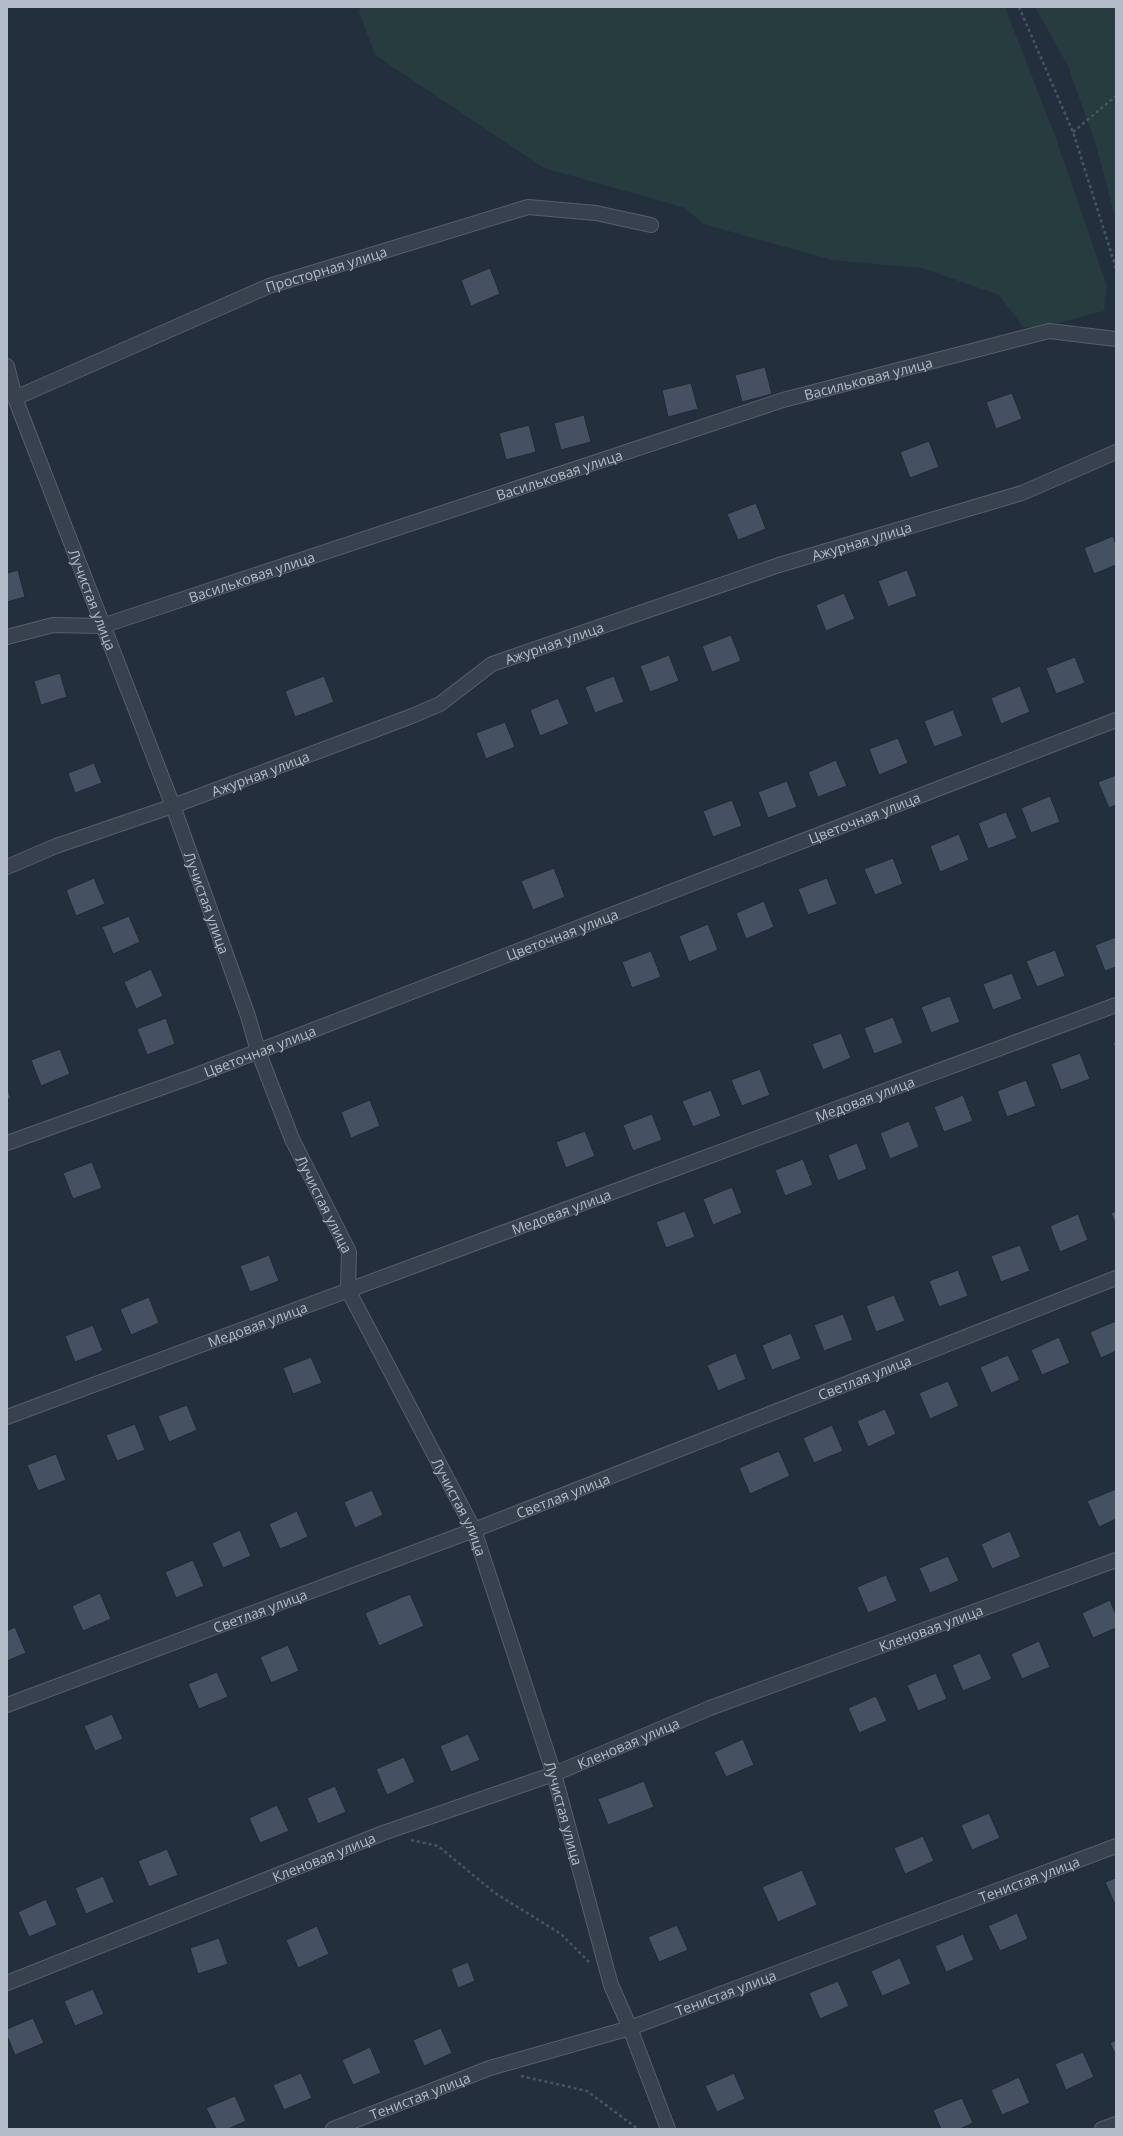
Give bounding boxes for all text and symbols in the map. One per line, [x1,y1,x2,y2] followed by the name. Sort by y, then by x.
[263,241,389,296] street label: Просторная улица
[802,352,934,404] street label: Васильковая улица
[493,445,625,504] street label: Васильковая улица
[809,517,914,564] street label: Ажурная улица
[65,546,121,653] street label: Лучистая улица
[186,547,317,606] street label: Васильковая улица
[502,617,606,668] street label: Ажурная улица
[208,746,312,800] street label: Ажурная улица
[806,787,923,847] street label: Цветочная улица
[180,849,234,956] street label: Лучистая улица
[503,904,620,964] street label: Цветочная улица
[201,1020,318,1081] street label: Цветочная улица
[812,1071,917,1125] street label: Медовая улица
[292,1152,357,1256] street label: Лучистая улица
[509,1184,613,1238] street label: Медовая улица
[205,1297,310,1351] street label: Медовая улица
[815,1350,914,1404] street label: Светлая улица
[428,1454,491,1558] street label: Лучистая улица
[513,1468,612,1522] street label: Светлая улица
[210,1584,310,1637] street label: Светлая улица
[876,1600,985,1655] street label: Кленовая улица
[574,1713,682,1773] street label: Кленовая улица
[541,1758,588,1867] street label: Лучистая улица
[269,1828,378,1886] street label: Кленовая улица
[976,1851,1082,1906] street label: Тенистая улица
[672,1965,779,2020] street label: Тенистая улица
[367,2067,473,2123] street label: Тенистая улица

